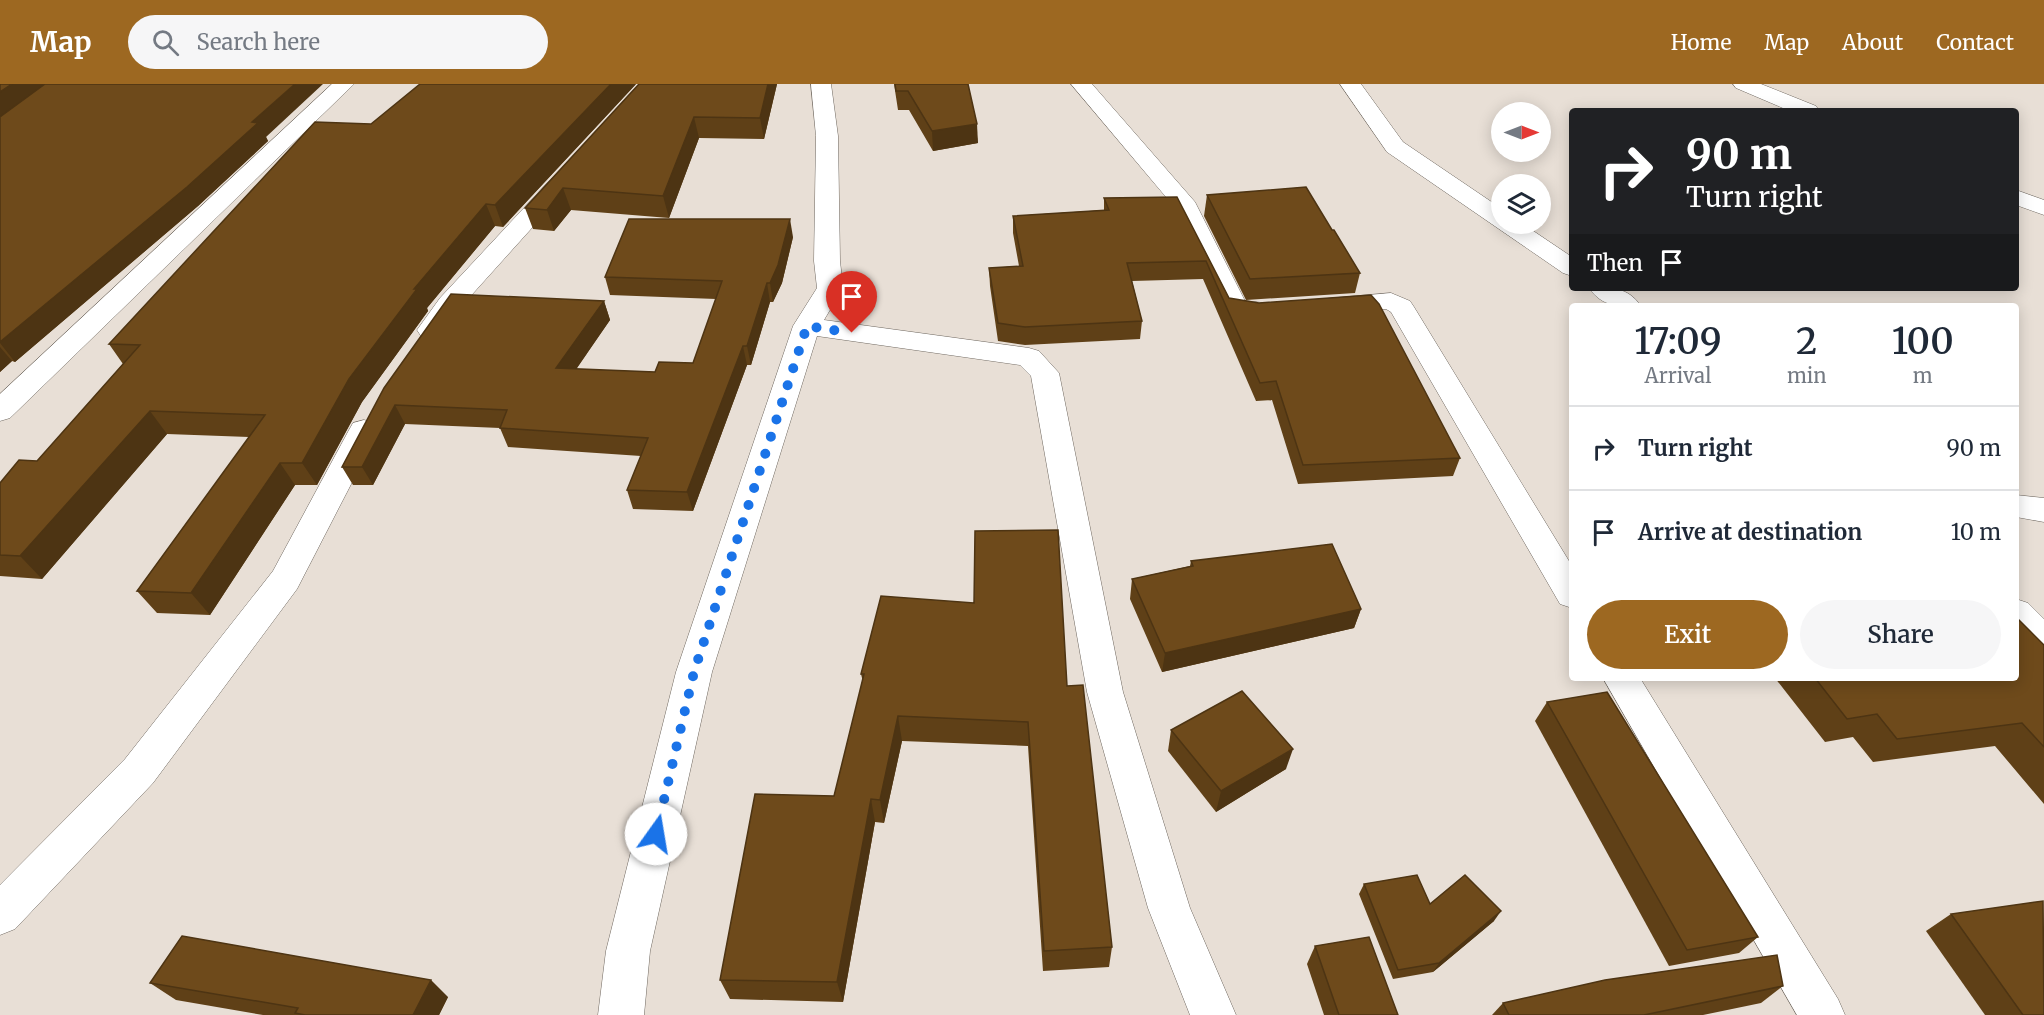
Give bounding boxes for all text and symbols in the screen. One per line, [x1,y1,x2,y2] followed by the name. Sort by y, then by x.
[128,15,548,69] search box
[30,24,92,60] text: Map
[149,26,182,59] icon: search
[197,28,320,56] text: Search here
[1671,29,1731,56] text: Home
[1764,29,1809,56] text: Map
[1842,29,1903,56] text: About
[1936,29,2014,56] text: Contact
[1491,102,1551,162] north arrow
[1491,102,1551,234] map controls
[1686,128,1792,180] text: 90 m
[1587,132,1665,210] icon: right
[1491,174,1551,234] button: layers
[1686,180,1823,214] text: Turn right
[1655,246,1688,279] icon: arrive
[1587,249,1643,277] text: Then
[826,271,877,333] pin
[835,280,868,313] icon: arrive
[1634,319,1722,364] text: 17:09
[1796,319,1817,364] text: 2
[1892,319,1954,364] text: 100
[1645,363,1711,388] text: Arrival
[1787,363,1827,388] text: min
[1913,363,1933,388] text: m
[1587,432,1620,465] icon: right
[1638,434,1752,462] text: Turn right
[1946,434,2001,462] text: 90 m
[1587,516,1620,549] icon: arrive
[1638,518,1862,546] text: Arrive at destination
[1951,518,2001,546] text: 10 m
[1587,600,1788,669] button: Exit
[1800,600,2001,669] button: Share
[624,802,688,866] position arrow

